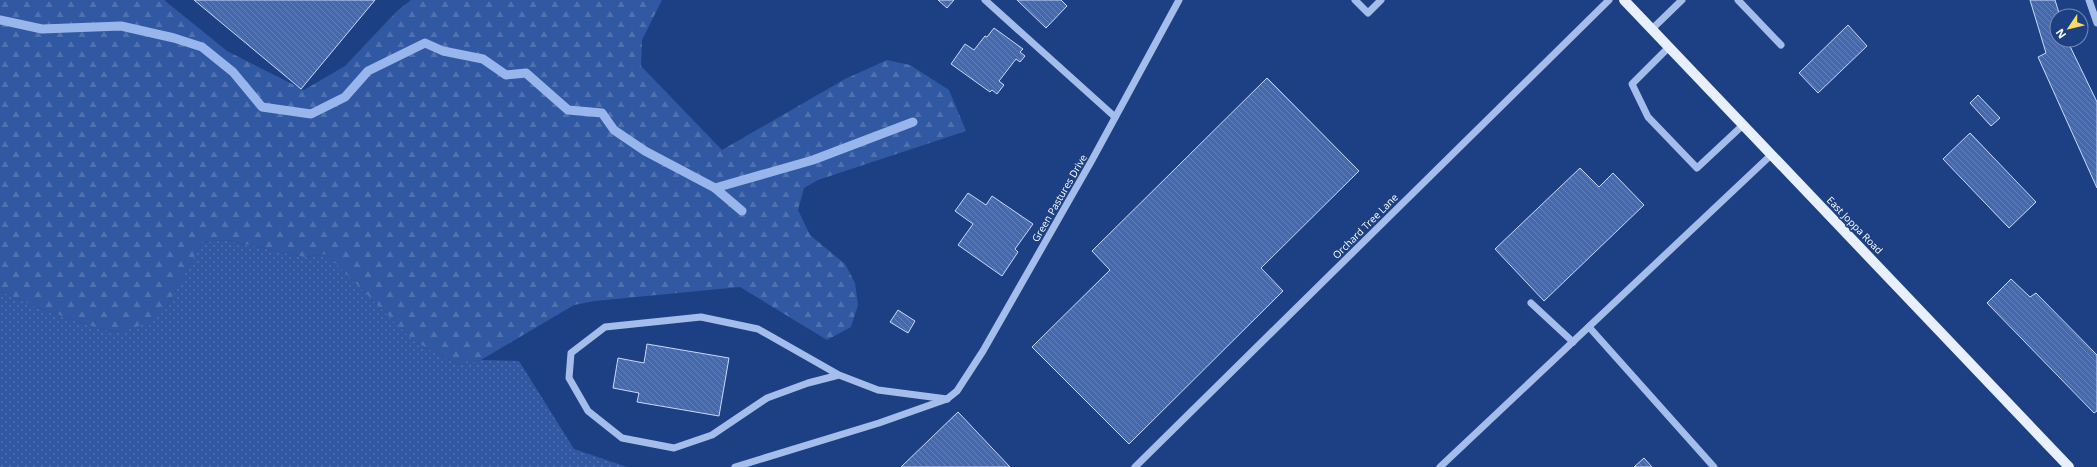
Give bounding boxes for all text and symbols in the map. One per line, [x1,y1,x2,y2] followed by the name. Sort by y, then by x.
[2049,8,2089,48] north arrow
[2052,26,2069,42] text: N
[1028,151,1090,244] street label: Green Pastures Drive
[1329,190,1401,262] street label: Orchard Tree Lane
[1824,193,1886,257] street label: East Joppa Road

